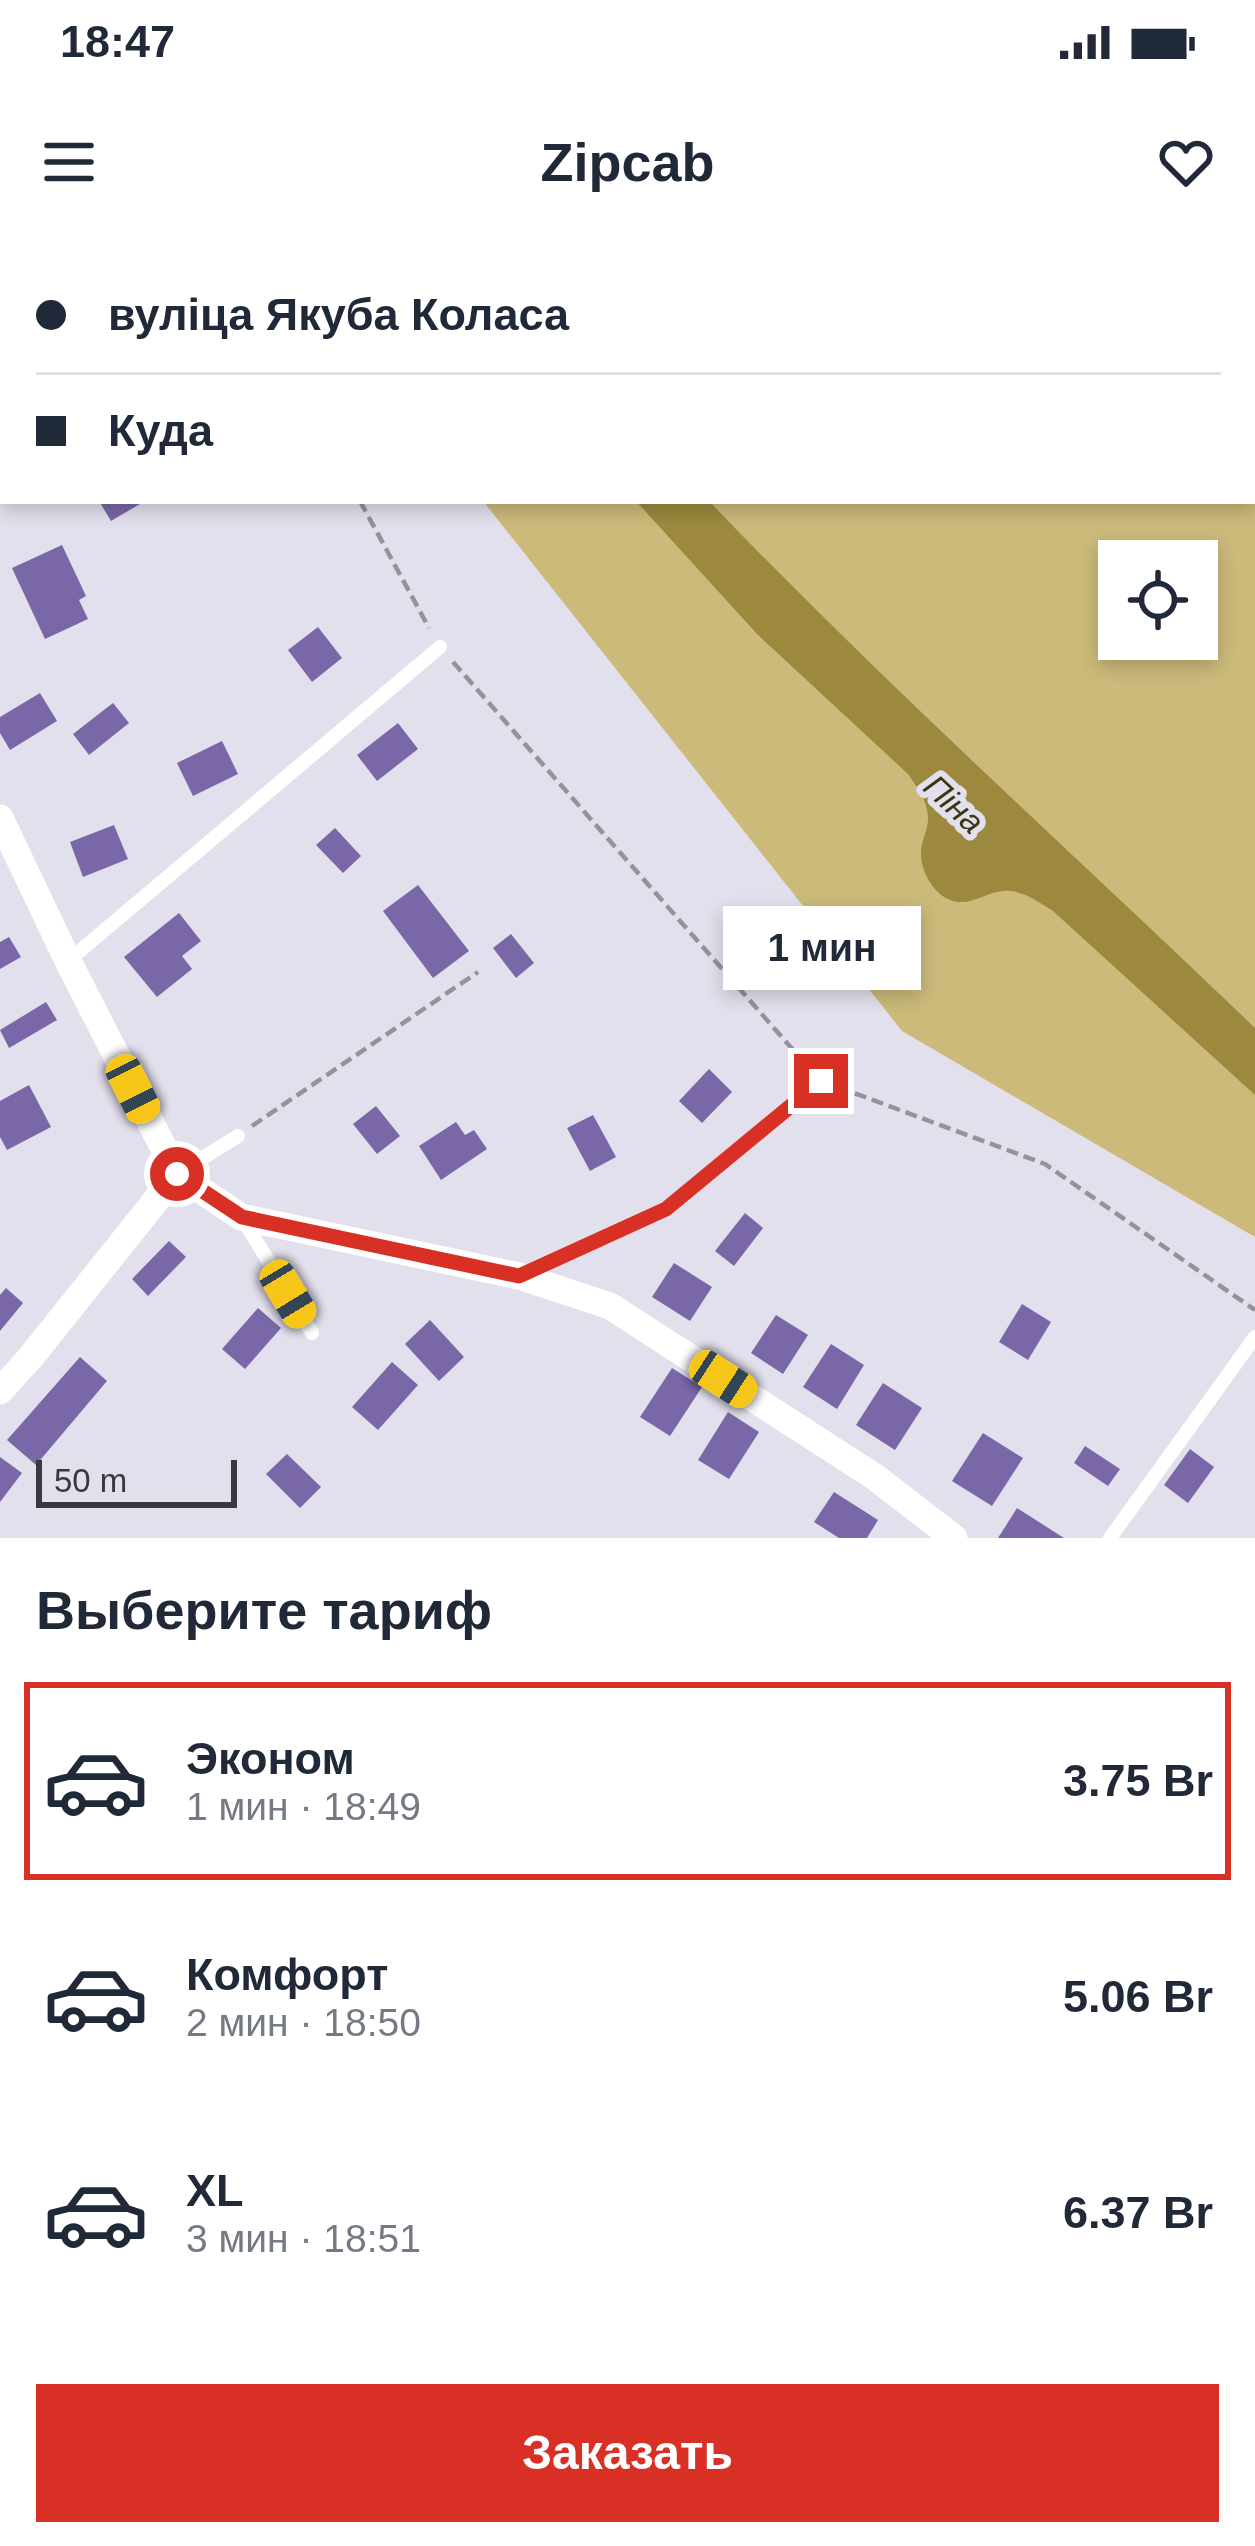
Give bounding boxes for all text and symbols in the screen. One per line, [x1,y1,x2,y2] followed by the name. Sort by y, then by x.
[60,16,175,67] text: 18:47
[36,129,102,195] icon: menu
[1153,129,1219,195] icon: heart
[540,132,715,192] text: Zipcab
[108,289,569,340] text: вуліца Якуба Коласа
[108,405,213,456] text: Куда
[1098,540,1218,660] map controls
[1098,540,1218,660] button: locate
[917,767,991,841] water label: Піна
[722,907,920,991] callout: 1 мин
[768,926,876,969] text: 1 мин
[101,1049,165,1129] car
[794,1054,848,1108] route end
[150,1147,204,1201] route start
[254,1254,322,1334] car
[683,1344,763,1414] car
[36,1454,237,1507] scale bar
[54,1462,127,1499] text: 50 m
[36,1580,492,1640] text: Выберите тариф
[42,1727,150,1835] icon: car
[186,1733,355,1784] text: Эконом
[1063,1755,1213,1806] text: 3.75 Br
[186,1785,421,1828] text: 1 мин · 18:49
[42,1943,150,2051] icon: car
[186,1949,388,2000] text: Комфорт
[1063,1971,1213,2022] text: 5.06 Br
[186,2001,421,2044] text: 2 мин · 18:50
[42,2159,150,2267] icon: car
[186,2165,244,2216] text: XL
[1063,2187,1213,2238] text: 6.37 Br
[186,2217,421,2260] text: 3 мин · 18:51
[36,2384,1219,2522] button: Заказать

